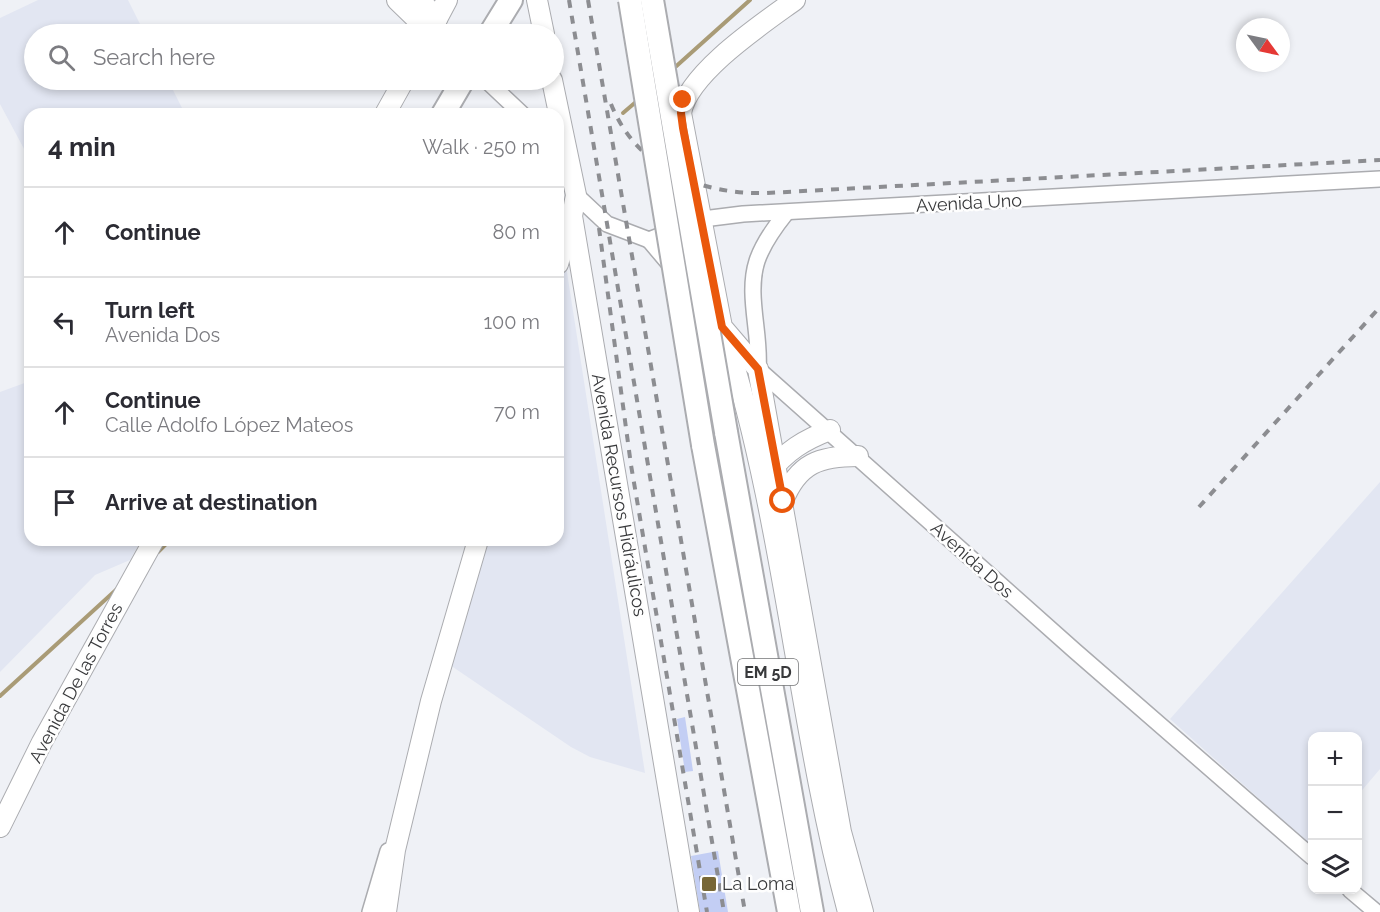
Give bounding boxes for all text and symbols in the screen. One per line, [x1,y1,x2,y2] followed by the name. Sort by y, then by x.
[1236,18,1290,72] north arrow
[24,24,564,90] search box
[45,41,78,74] icon: search
[93,44,215,70] text: Search here
[669,86,695,112] route end
[48,132,116,162] text: 4 min
[422,135,540,159] text: Walk · 250 m
[915,189,1023,216] street label: Avenida Uno
[48,216,81,249] icon: ahead
[105,219,201,245] text: Continue
[492,220,540,244] text: 80 m
[105,297,195,323] text: Turn left
[48,306,81,339] icon: left
[483,310,540,334] text: 100 m
[105,323,220,347] text: Avenida Dos
[588,372,651,618] street label: Avenida Recursos Hidráulicos
[105,387,201,413] text: Continue
[48,396,81,429] icon: ahead
[494,400,540,424] text: 70 m
[105,413,353,437] text: Calle Adolfo López Mateos
[48,486,81,519] icon: arrive
[769,487,795,513] route start
[105,489,318,515] text: Arrive at destination
[927,517,1018,602] street label: Avenida Dos
[24,599,127,766] street label: Avenida De las Torres
[738,659,798,685] road number: EM 5D
[1308,732,1362,894] map controls
[1308,732,1362,786] button: +
[1308,786,1362,840] button: −
[1308,840,1362,894] button: layers
[722,873,794,894] place label: La Loma
[700,875,718,893] marker: La Loma

